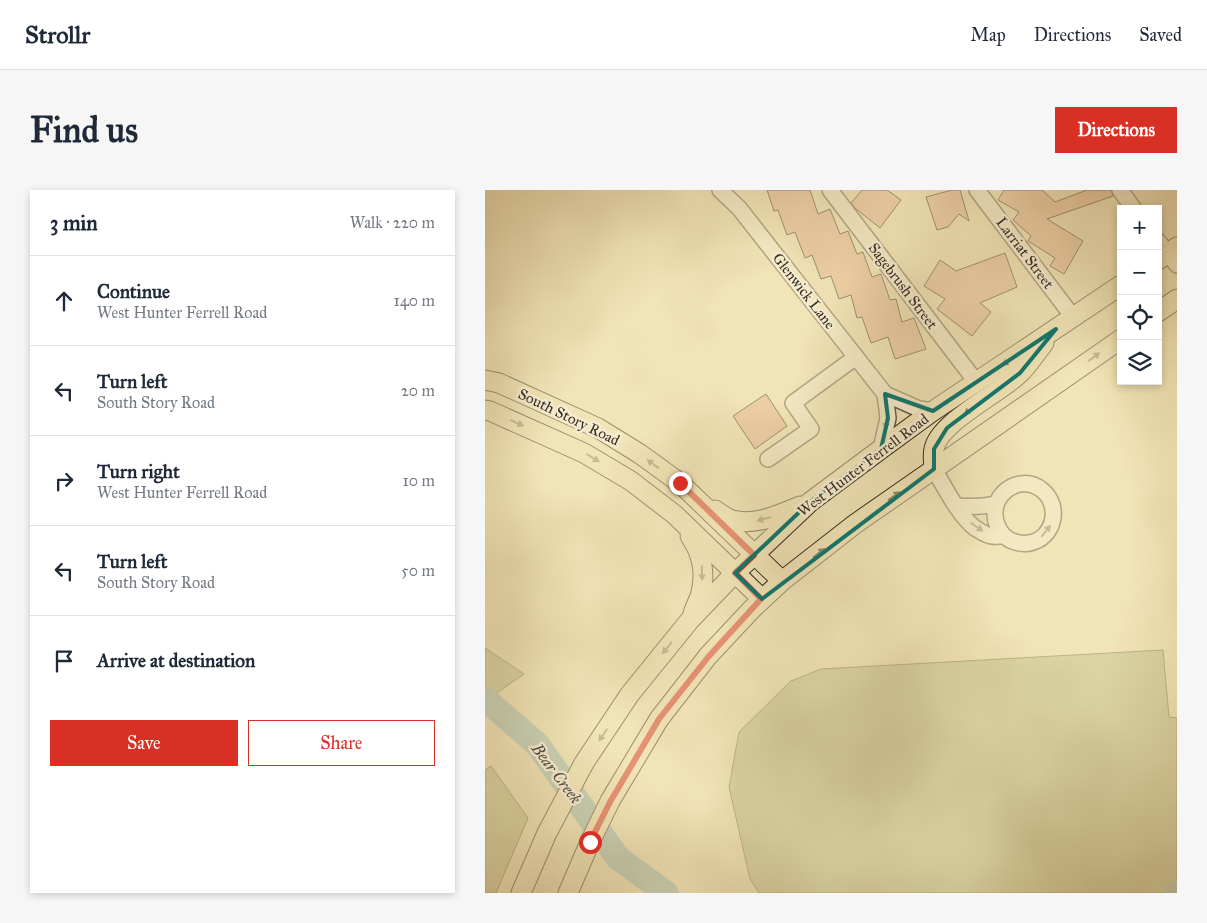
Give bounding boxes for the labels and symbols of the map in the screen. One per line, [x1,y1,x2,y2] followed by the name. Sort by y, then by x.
[992,214,1058,293] street label: Larriat Street
[865,239,942,333] street label: Sagebrush Street
[769,249,839,333] street label: Glenwick Lane
[1087,352,1101,362] one-way arrow
[1001,356,1015,366] one-way arrow
[515,385,623,450] street label: South Story Road
[964,404,977,415] one-way arrow
[794,410,933,520] street label: West Hunter Ferrell Road
[882,414,890,430] one-way arrow
[510,419,524,427] one-way arrow
[586,453,599,462] one-way arrow
[646,459,660,469] one-way arrow
[669,472,692,495] route end
[888,491,901,501] one-way arrow
[757,515,772,523] one-way arrow
[970,522,983,532] one-way arrow
[1041,525,1052,538] one-way arrow
[812,547,825,558] one-way arrow
[698,565,706,581] one-way arrow
[662,642,673,655] one-way arrow
[598,728,608,741] one-way arrow
[527,739,585,807] water label: Bear Creek
[579,831,602,854] route start

